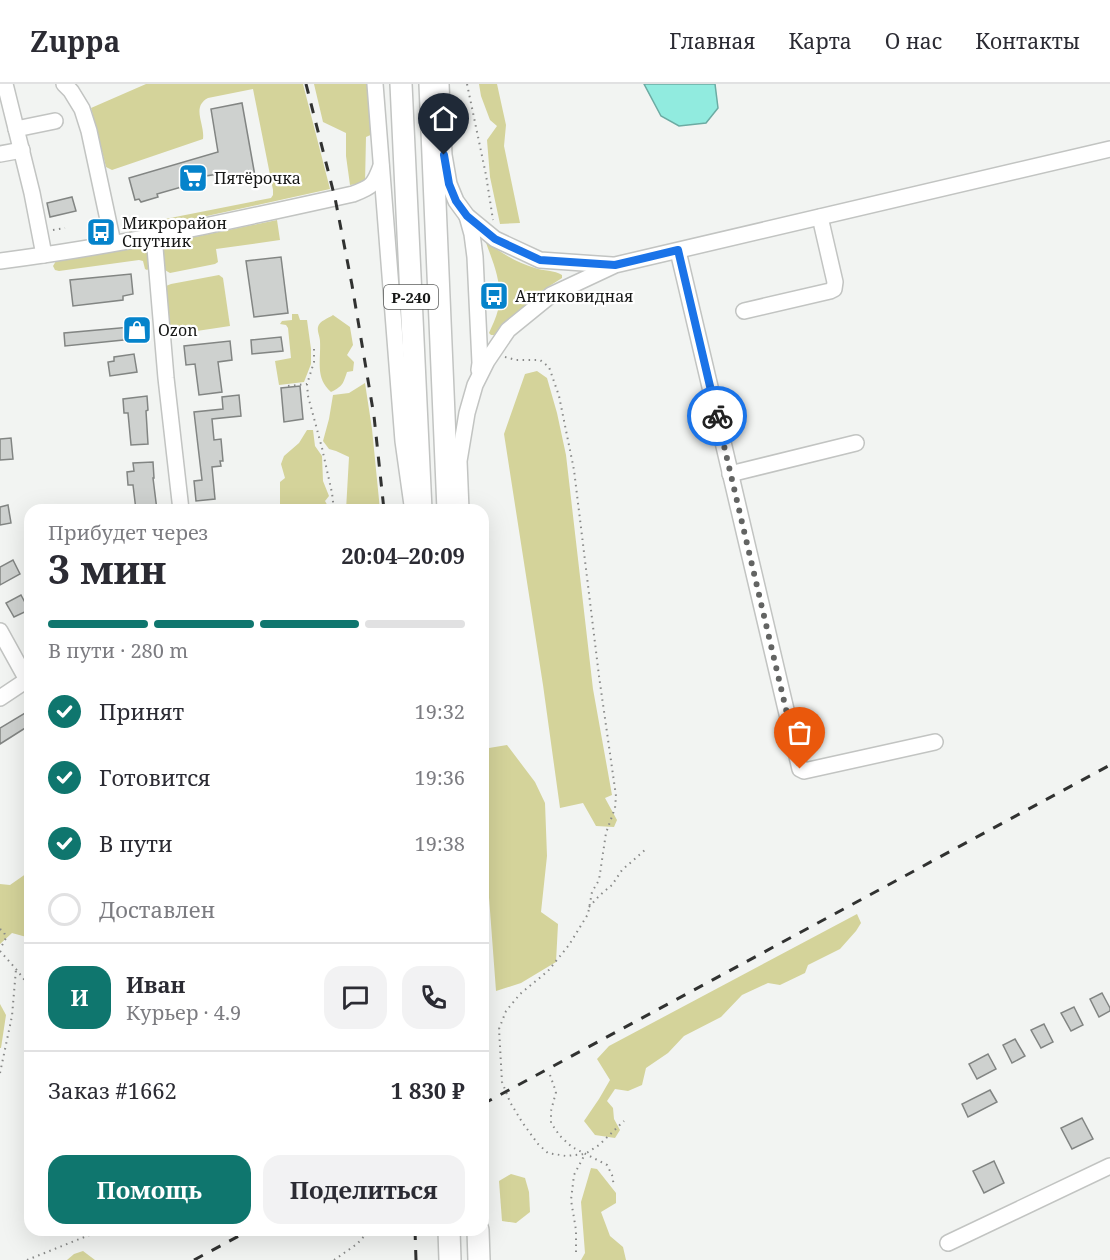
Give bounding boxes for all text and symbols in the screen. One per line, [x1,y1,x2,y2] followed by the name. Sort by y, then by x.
[30,22,120,60] text: Zuppa
[669,27,756,55] text: Главная
[789,27,852,55] text: Карта
[885,27,942,55] text: О нас
[975,27,1080,55] text: Контакты
[418,93,469,155] pin
[427,102,460,135] icon: home
[177,162,209,194] supermarket icon: Пятёрочка
[214,167,301,189] place label: Пятёрочка
[122,212,227,252] place label: Микрорайон Спутник
[85,216,117,248] bus stop icon: Микрорайон Спутник
[478,280,510,312] bus stop icon: Антиковидная
[384,285,438,309] road number: Р-240
[515,285,633,307] place label: Антиковидная
[121,314,153,346] shop icon: Ozon
[158,319,198,341] place label: Ozon
[687,386,747,446] courier
[701,400,734,433] icon: bike
[48,519,208,546] text: Прибудет через
[341,540,465,570] text: 20:04–20:09
[48,542,166,595] text: 3 мин
[48,637,188,664] text: В пути · 280 m
[48,695,81,728] icon: check
[99,696,184,726] text: Принят
[415,698,465,725] text: 19:32
[774,707,825,769] pin
[783,716,816,749] icon: bag
[48,761,81,794] icon: check
[99,762,211,792] text: Готовится
[415,764,465,791] text: 19:36
[48,827,81,860] icon: check
[99,828,173,858] text: В пути
[415,830,465,857] text: 19:38
[99,894,215,924] text: Доставлен
[324,966,387,1029] button: chat
[402,966,465,1029] button: phone
[126,969,185,999] text: Иван
[70,982,89,1012] text: И
[126,999,241,1026] text: Курьер · 4.9
[48,1075,177,1105] text: Заказ #1662
[391,1075,465,1105] text: 1 830 ₽
[48,1155,251,1224] button: Помощь
[263,1155,465,1224] button: Поделиться

